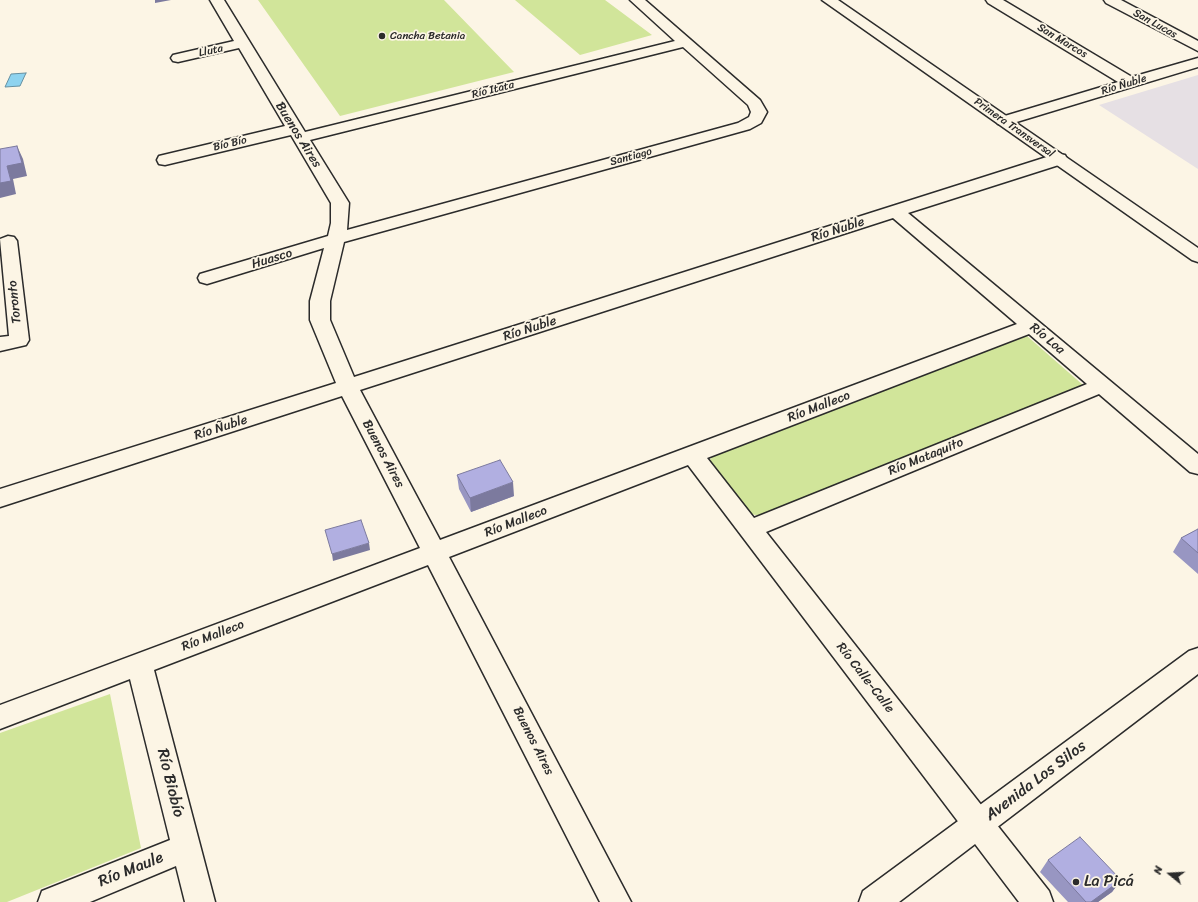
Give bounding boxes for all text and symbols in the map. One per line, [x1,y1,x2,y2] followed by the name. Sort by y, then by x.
[1131,7,1179,41] street label: San Lucas
[1035,21,1089,61] street label: San Marcos
[390,29,465,43] place label: Cancha Betania
[377,31,387,41] marker: Cancha Betania
[198,42,224,60] street label: Lluta
[1100,72,1148,98] street label: Río Ñuble
[470,78,516,102] street label: Río Itata
[971,95,1057,161] street label: Primera Transversal
[272,99,324,171] street label: Buenos Aires
[212,134,248,154] street label: Bío Bío
[609,145,653,169] street label: Santiago
[809,214,867,246] street label: Río Ñuble
[250,245,294,273] street label: Huasco
[5,280,25,324] street label: Toronto
[501,313,559,345] street label: Río Ñuble
[1026,320,1068,358] street label: Río Loa
[786,388,852,426] street label: Río Malleco
[192,412,250,444] street label: Río Ñuble
[359,417,407,491] street label: Buenos Aires
[886,435,966,479] street label: Río Mataquito
[483,503,549,541] street label: Río Malleco
[180,617,246,655] street label: Río Malleco
[833,640,897,716] street label: Río Calle-Calle
[509,704,557,778] street label: Buenos Aires
[982,737,1090,825] street label: Avenida Los Silos
[152,747,188,819] street label: Río Biobío
[96,848,166,892] street label: Río Maule
[1150,854,1190,894] north arrow
[1148,864,1168,877] text: N
[1084,872,1134,892] place label: La Picá
[1071,877,1081,887] marker: La Picá

